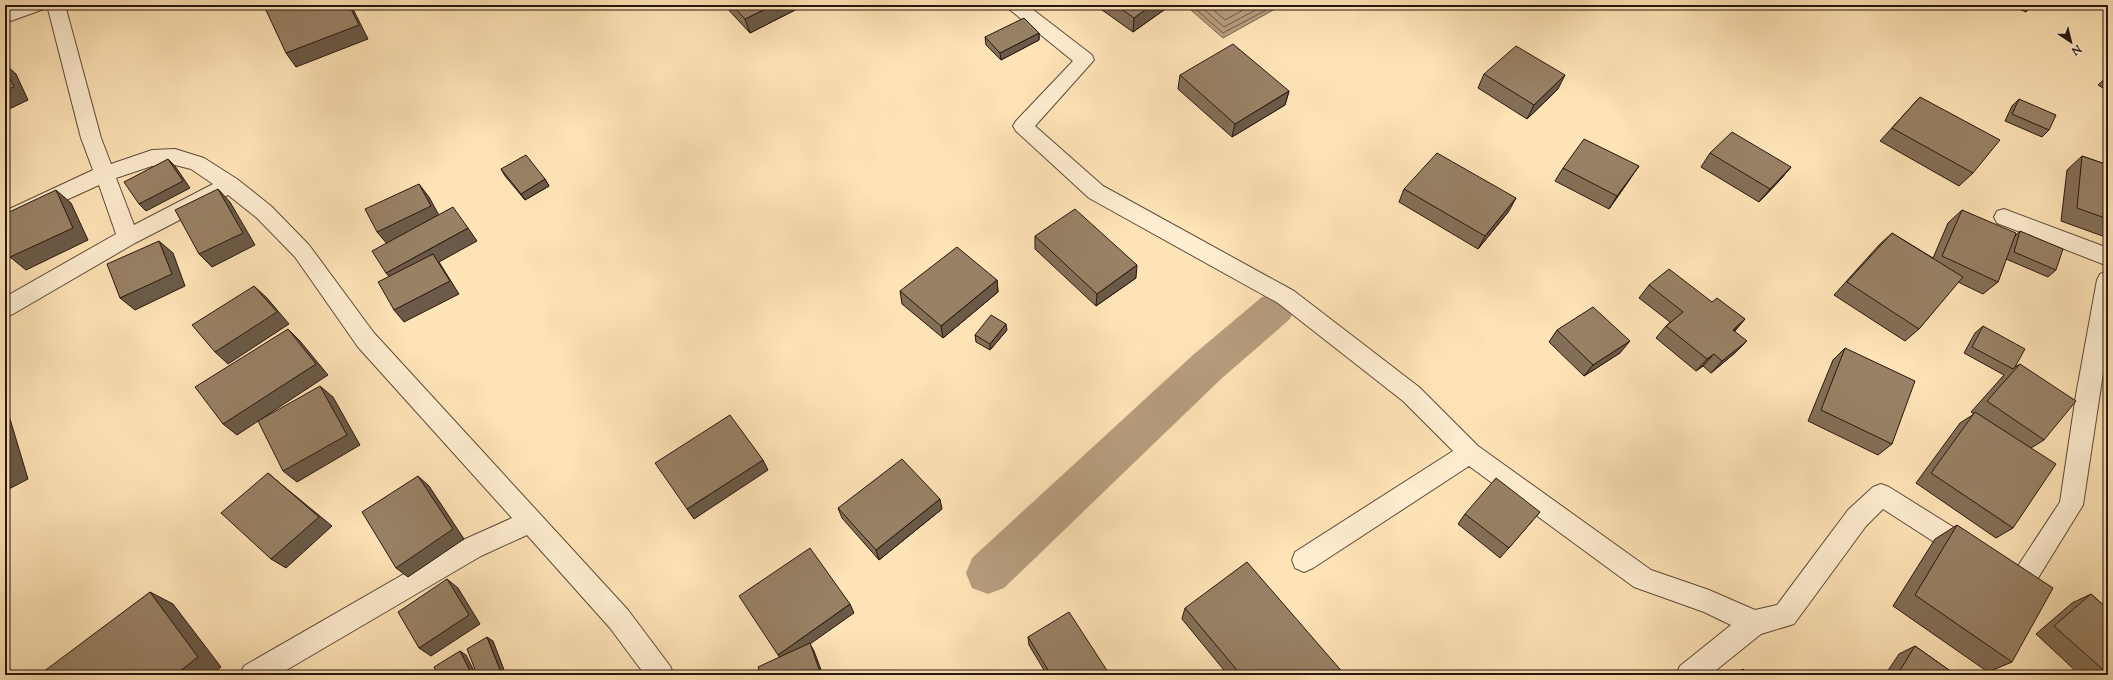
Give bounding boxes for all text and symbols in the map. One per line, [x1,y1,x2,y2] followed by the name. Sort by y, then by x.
[2051,22,2091,62] north arrow
[2068,40,2085,59] text: N

